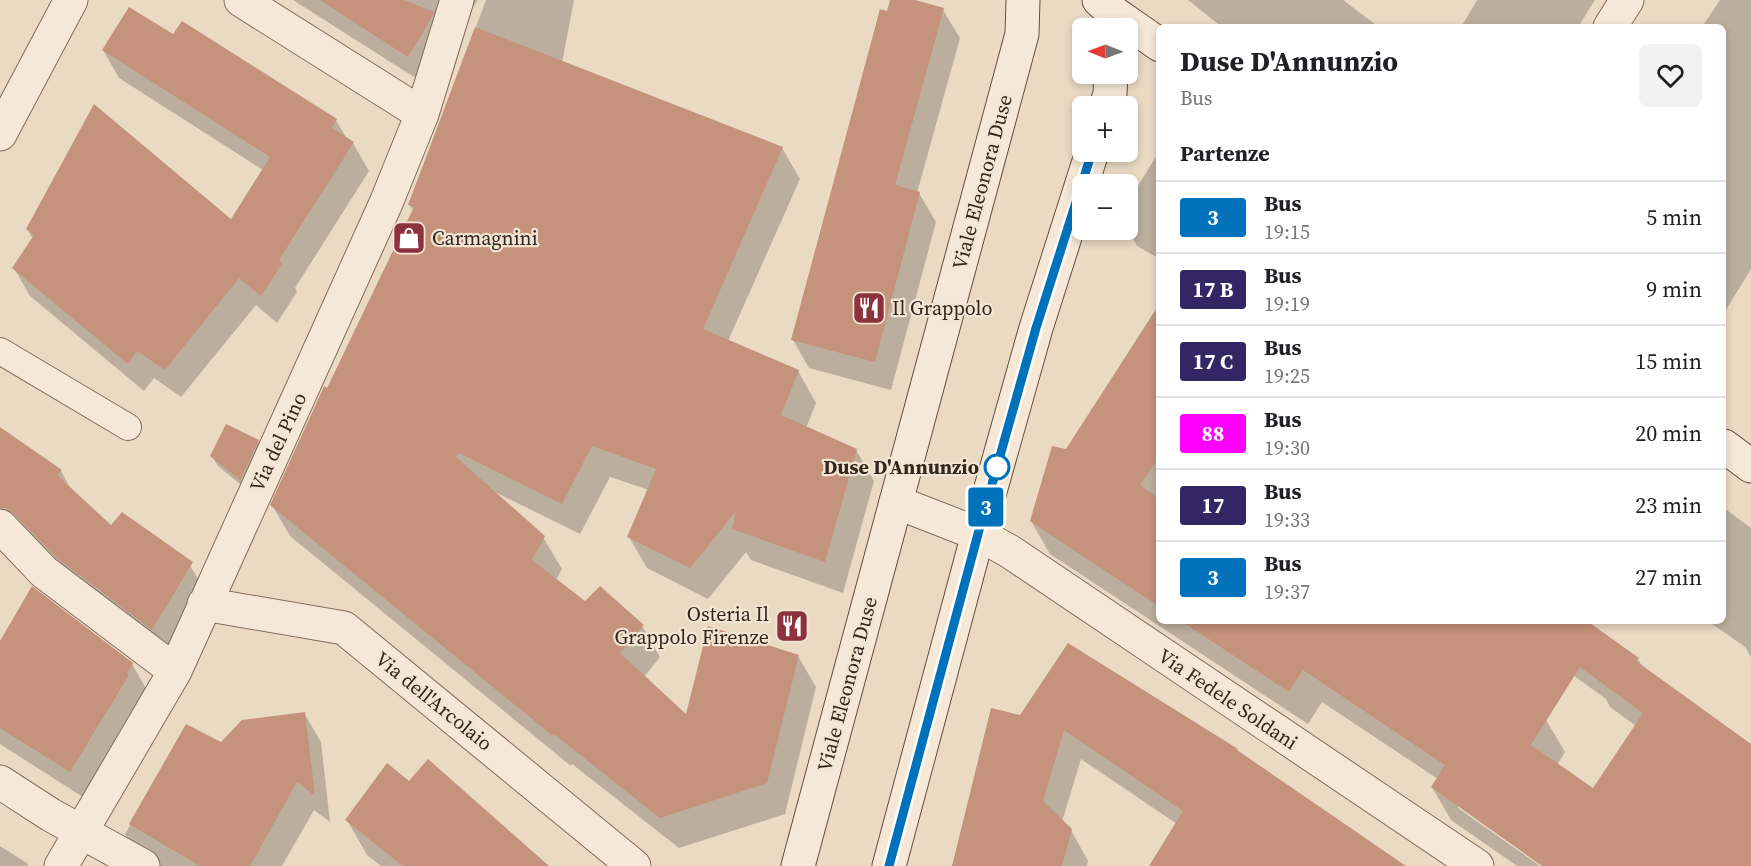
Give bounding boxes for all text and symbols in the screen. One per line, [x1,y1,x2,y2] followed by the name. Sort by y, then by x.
[1072,18,1138,84] north arrow
[1072,18,1138,240] map controls
[1180,42,1398,80] text: Duse D'Annunzio
[1639,44,1702,107] button: heart
[1180,84,1213,112] text: Bus
[945,91,1019,273] street label: Viale Eleonora Duse
[1072,96,1138,162] button: +
[1180,138,1270,168] text: Partenze
[1072,174,1138,240] button: −
[1264,188,1301,218] text: Bus
[1646,202,1702,232] text: 5 min
[1207,203,1219,232] text: 3
[1264,218,1310,246] text: 19:15
[391,220,427,256] shop icon: Carmagnini
[432,224,538,252] place label: Carmagnini
[1264,260,1301,290] text: Bus
[1646,274,1702,304] text: 9 min
[1193,275,1233,304] text: 17 B
[851,290,887,326] restaurant icon: Il Grappolo
[1264,290,1310,318] text: 19:19
[892,294,993,322] place label: Il Grappolo
[1264,332,1301,362] text: Bus
[1635,346,1702,376] text: 15 min
[1193,347,1233,376] text: 17 C
[1264,362,1310,390] text: 19:25
[243,388,313,496] street label: Via del Pino
[1264,404,1301,434] text: Bus
[1635,418,1702,448] text: 20 min
[1202,419,1224,448] text: 88
[1264,434,1310,462] text: 19:30
[823,453,979,481] place label: Duse D'Annunzio
[984,454,1010,480] marker: Duse D'Annunzio
[1264,476,1301,506] text: Bus
[966,488,1006,526] line badge: 3
[1635,490,1702,520] text: 23 min
[1202,491,1224,520] text: 17
[980,493,992,522] text: 3
[1264,506,1310,534] text: 19:33
[1264,548,1301,578] text: Bus
[1635,562,1702,592] text: 27 min
[1207,563,1219,592] text: 3
[1264,578,1310,606] text: 19:37
[810,593,884,775] street label: Viale Eleonora Duse
[615,600,769,651] place label: Osteria Il Grappolo Firenze
[774,608,810,644] restaurant icon: Osteria Il Grappolo Firenze
[1153,642,1303,756] street label: Via Fedele Soldani
[369,645,499,757] street label: Via dell'Arcolaio

